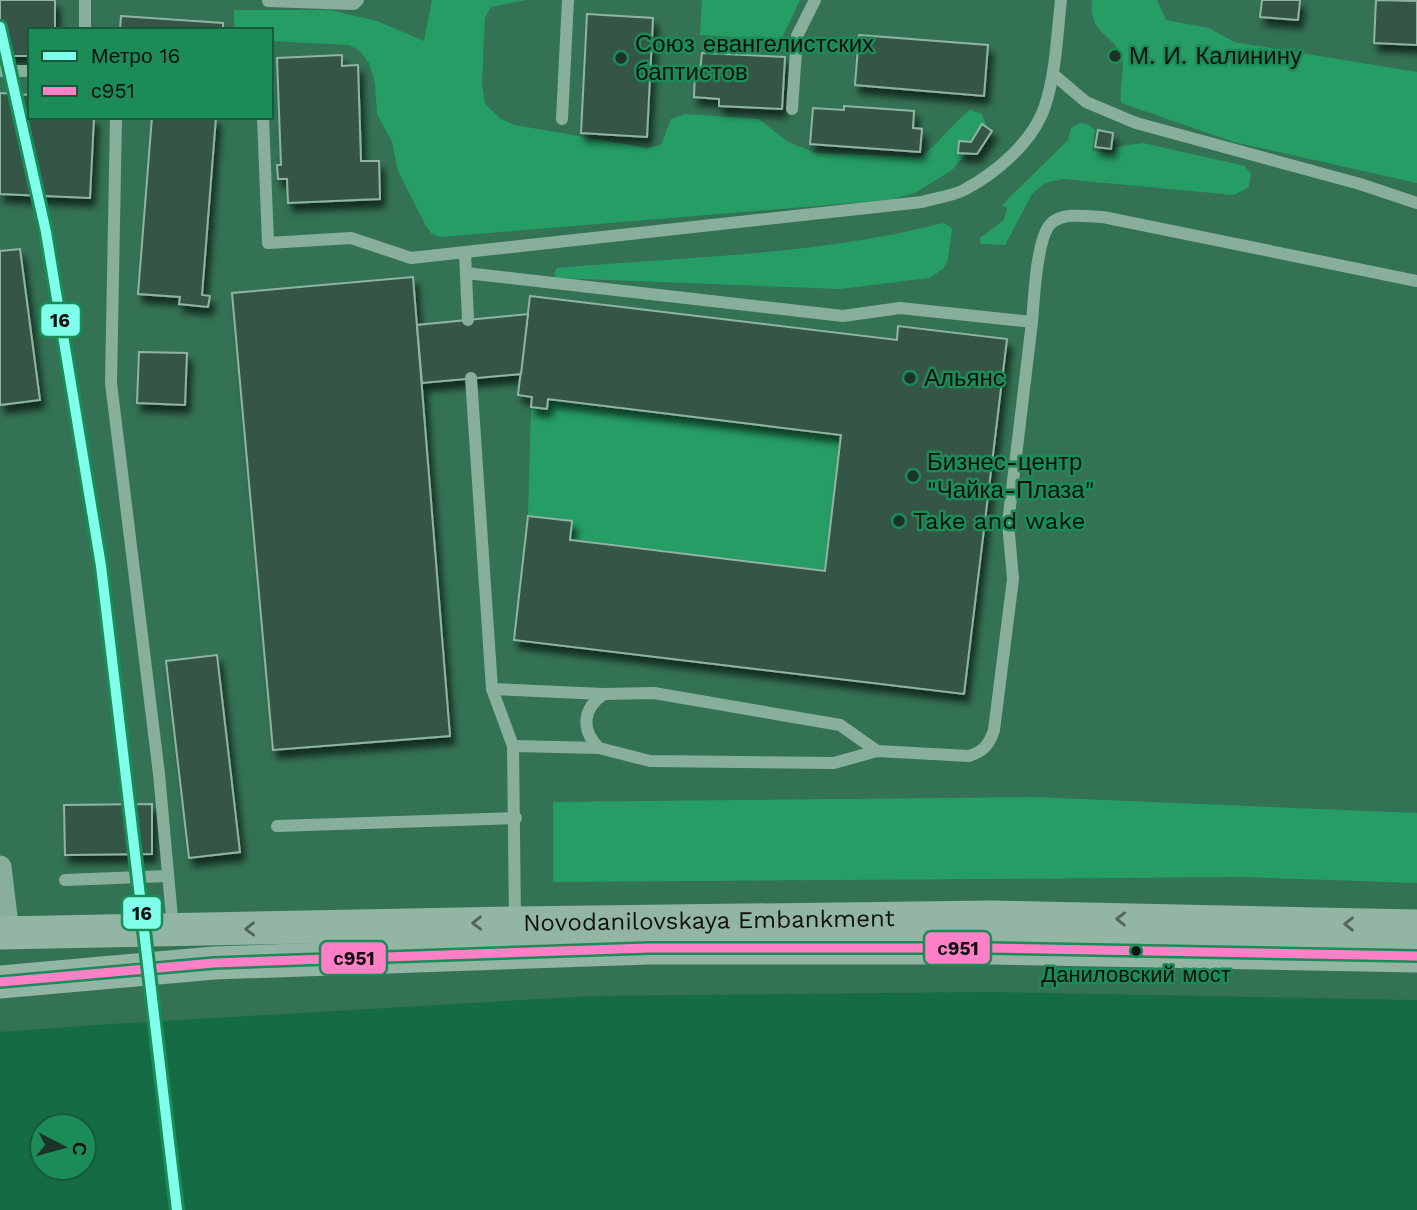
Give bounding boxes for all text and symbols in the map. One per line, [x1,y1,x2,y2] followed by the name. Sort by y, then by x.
[28,28,273,119] legend
[635,30,874,86] place label: Союз евангелистских баптистов
[1129,42,1302,70] place label: М. И. Калинину
[91,43,180,68] text: Метро 16
[1107,48,1123,64] marker: М. И. Калинину
[613,50,629,66] marker: Союз евангелистских баптистов
[91,78,135,103] text: с951
[40,303,81,337] line badge: 16
[50,309,70,332] text: 16
[924,364,1005,392] place label: Альянс
[902,370,918,386] marker: Альянс
[927,448,1094,504] place label: Бизнес-центр "Чайка-Плаза"
[905,468,921,484] marker: Бизнес-центр "Чайка-Плаза"
[913,507,1085,535] place label: Take and wake
[891,513,907,529] marker: Take and wake
[122,896,162,930] line badge: 16
[132,902,152,925] text: 16
[523,904,895,937] street label: Novodanilovskaya Embankment
[1116,912,1127,927] one-way arrow
[472,916,483,931] one-way arrow
[1343,917,1354,932] one-way arrow
[244,921,255,936] one-way arrow
[924,931,991,965] line badge: с951
[937,937,979,960] text: с951
[320,941,387,975] line badge: с951
[1129,944,1143,958] marker: Даниловский мост
[333,947,375,970] text: с951
[1041,962,1231,987] place label: Даниловский мост
[28,1112,98,1182] north arrow
[67,1141,92,1157] text: С

